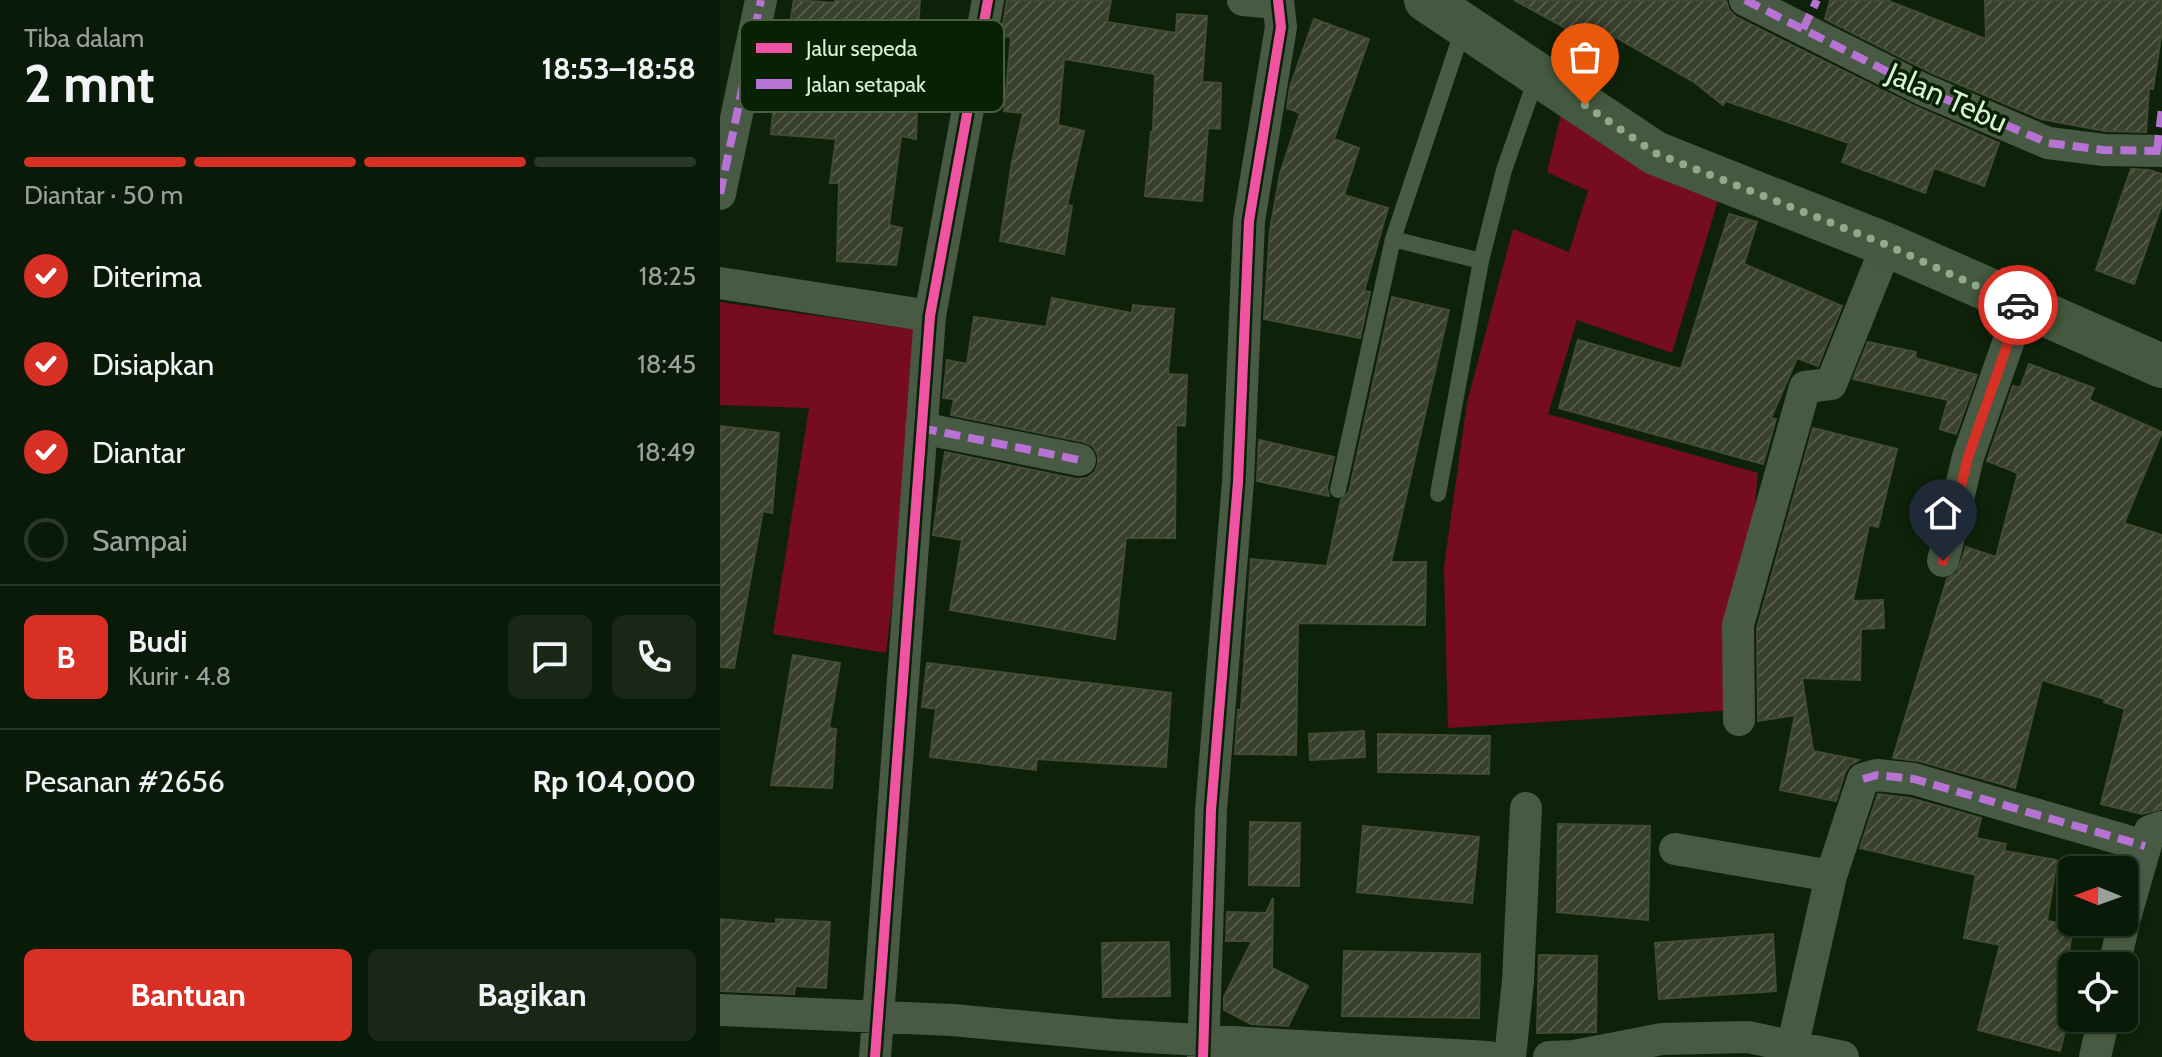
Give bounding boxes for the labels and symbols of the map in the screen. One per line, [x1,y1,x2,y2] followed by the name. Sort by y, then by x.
[740,20,1004,112] legend
[1551,23,1619,105] pin
[805,35,918,62] text: Jalur sepeda
[1880,54,2013,140] street label: Jalan Tebu
[805,71,926,98] text: Jalan setapak
[1978,265,2058,345] courier
[1909,479,1977,561] pin
[2058,856,2138,936] north arrow

